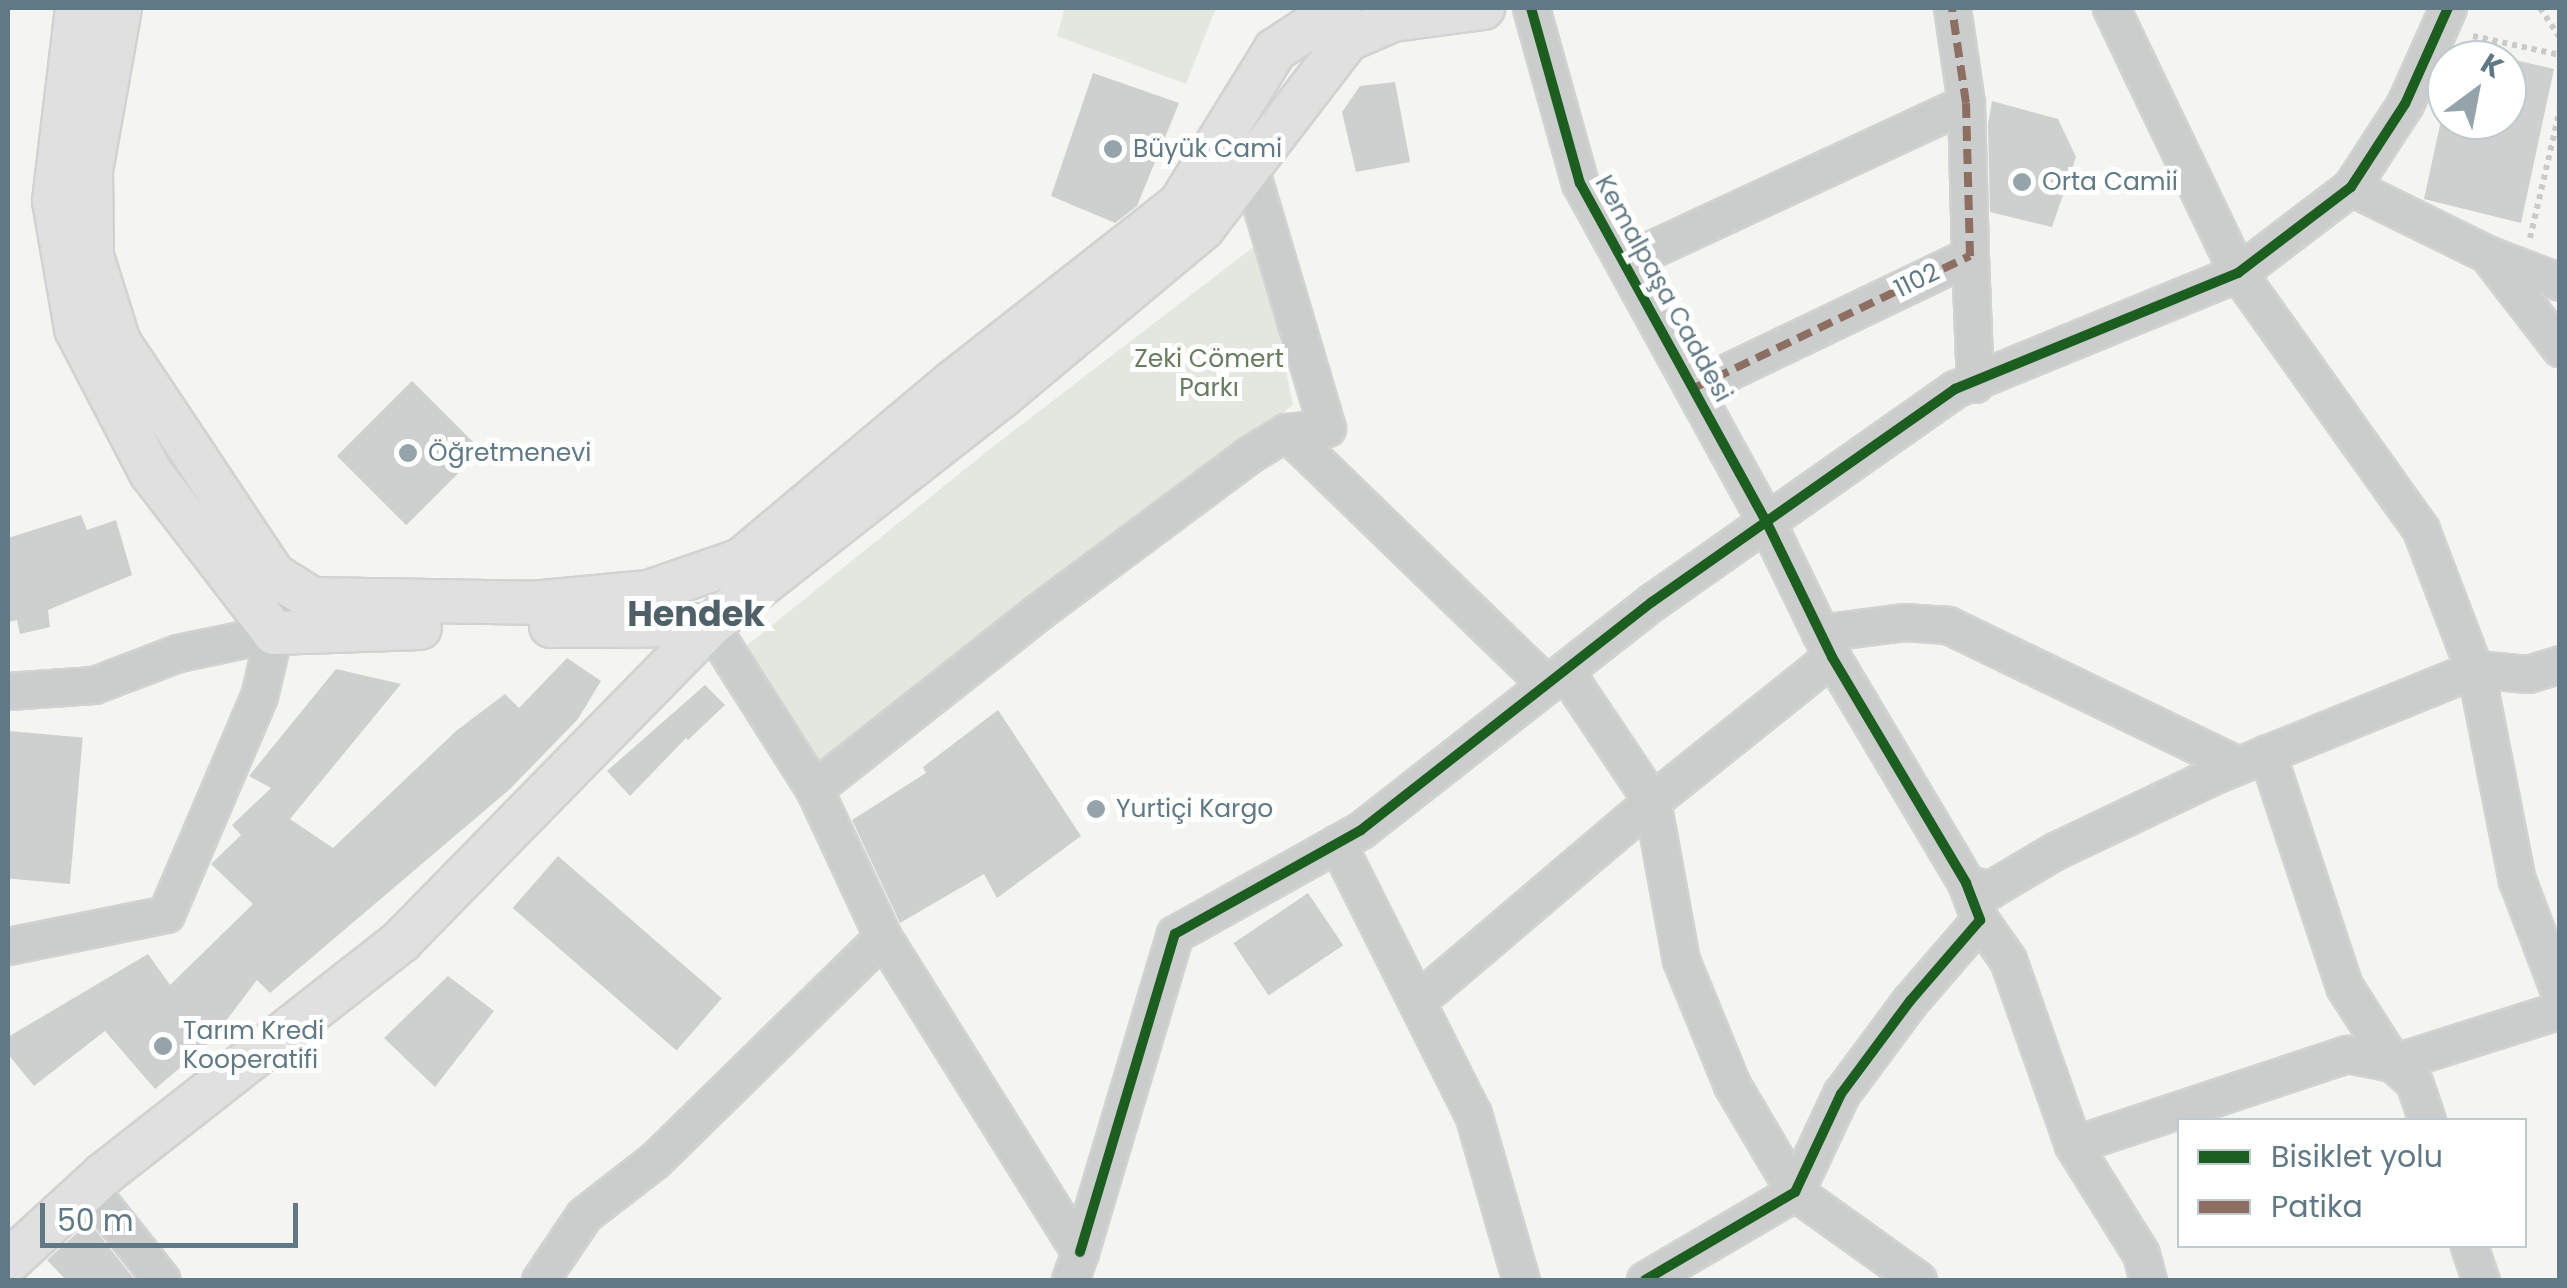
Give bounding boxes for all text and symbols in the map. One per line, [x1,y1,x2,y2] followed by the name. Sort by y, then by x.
[2427,40,2527,140] north arrow
[2473,44,2511,88] text: K
[1133,134,1282,164] place label: Büyük Cami
[1102,138,1124,160] marker: Büyük Cami
[2042,167,2178,197] place label: Orta Camii
[1588,170,1738,408] street label: Kemalpaşa Caddesi
[2011,171,2033,193] marker: Orta Camii
[1890,257,1944,305] street label: 1102
[1134,345,1284,404] park label: Zeki Cömert Parkı
[428,438,591,468] place label: Öğretmenevi
[397,442,419,464] marker: Öğretmenevi
[627,593,765,635] district label: Hendek
[1116,794,1273,824] place label: Yurtiçi Kargo
[1085,798,1107,820] marker: Yurtiçi Kargo
[183,1017,324,1076] place label: Tarım Kredi Kooperatifi
[152,1035,174,1057] marker: Tarım Kredi Kooperatifi
[2177,1118,2527,1248] legend
[2271,1135,2443,1178] text: Bisiklet yolu
[45,1183,302,1245] scale bar
[2271,1185,2363,1228] text: Patika
[57,1199,134,1242] text: 50 m

